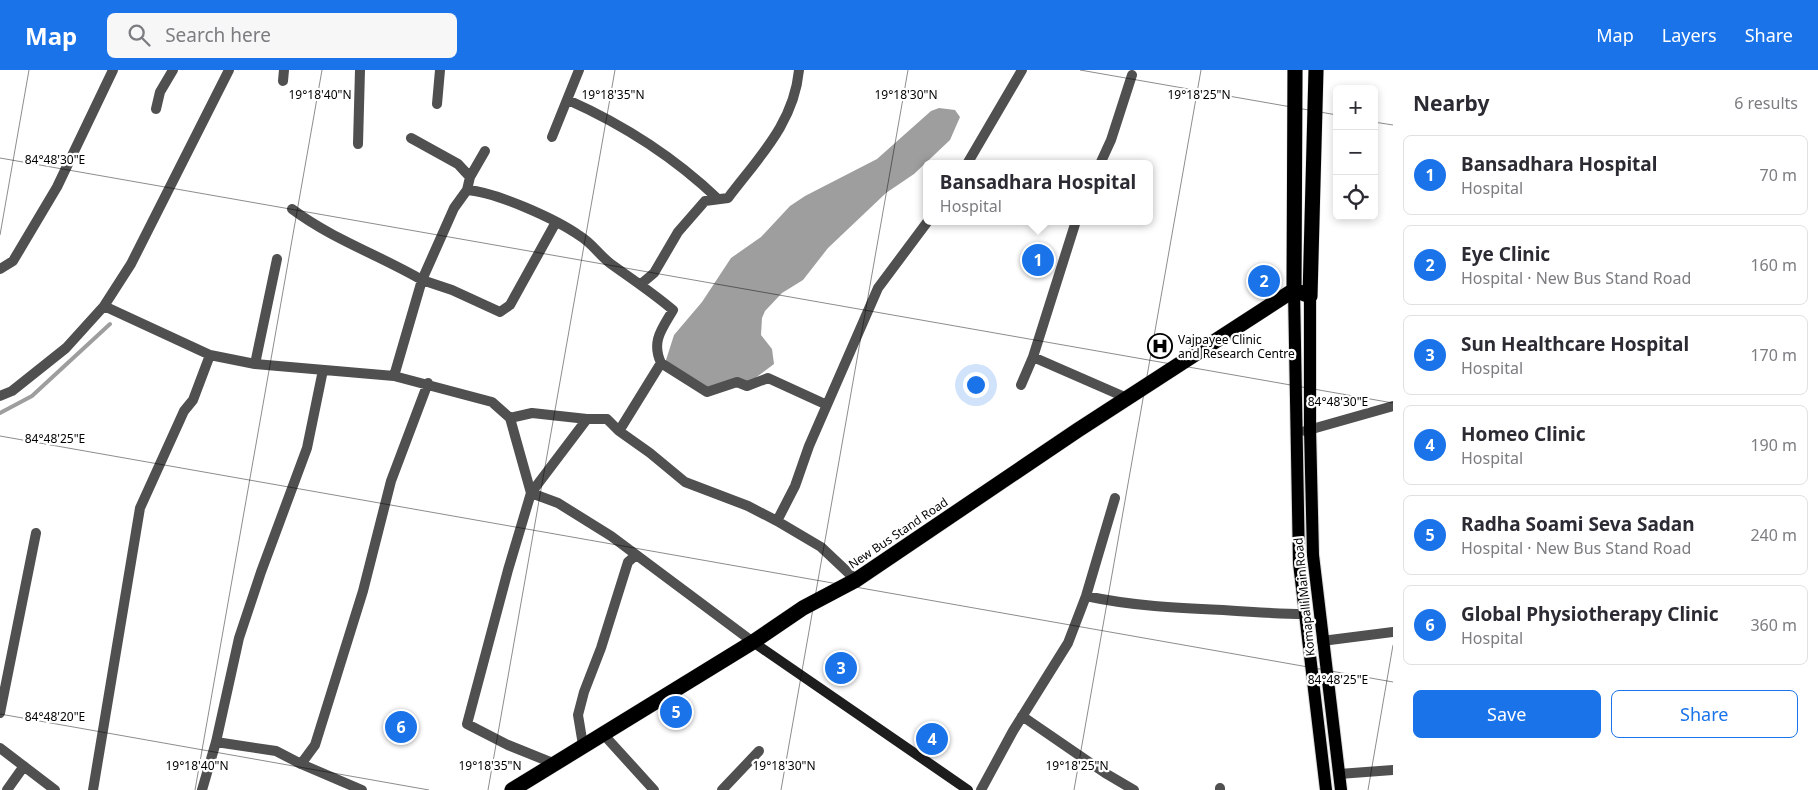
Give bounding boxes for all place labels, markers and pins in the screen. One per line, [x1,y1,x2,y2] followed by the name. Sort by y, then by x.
[1022,241,1054,279] pin: 1
[1248,262,1280,300] pin: 2
[1178,331,1295,362] place label: Vajpayee Clinic and Research Centre
[1147,333,1173,359] hospital icon: Vajpayee Clinic and Research Centre
[825,649,857,687] pin: 3
[660,693,692,731] pin: 5
[385,708,417,746] pin: 6
[916,720,948,758] pin: 4

